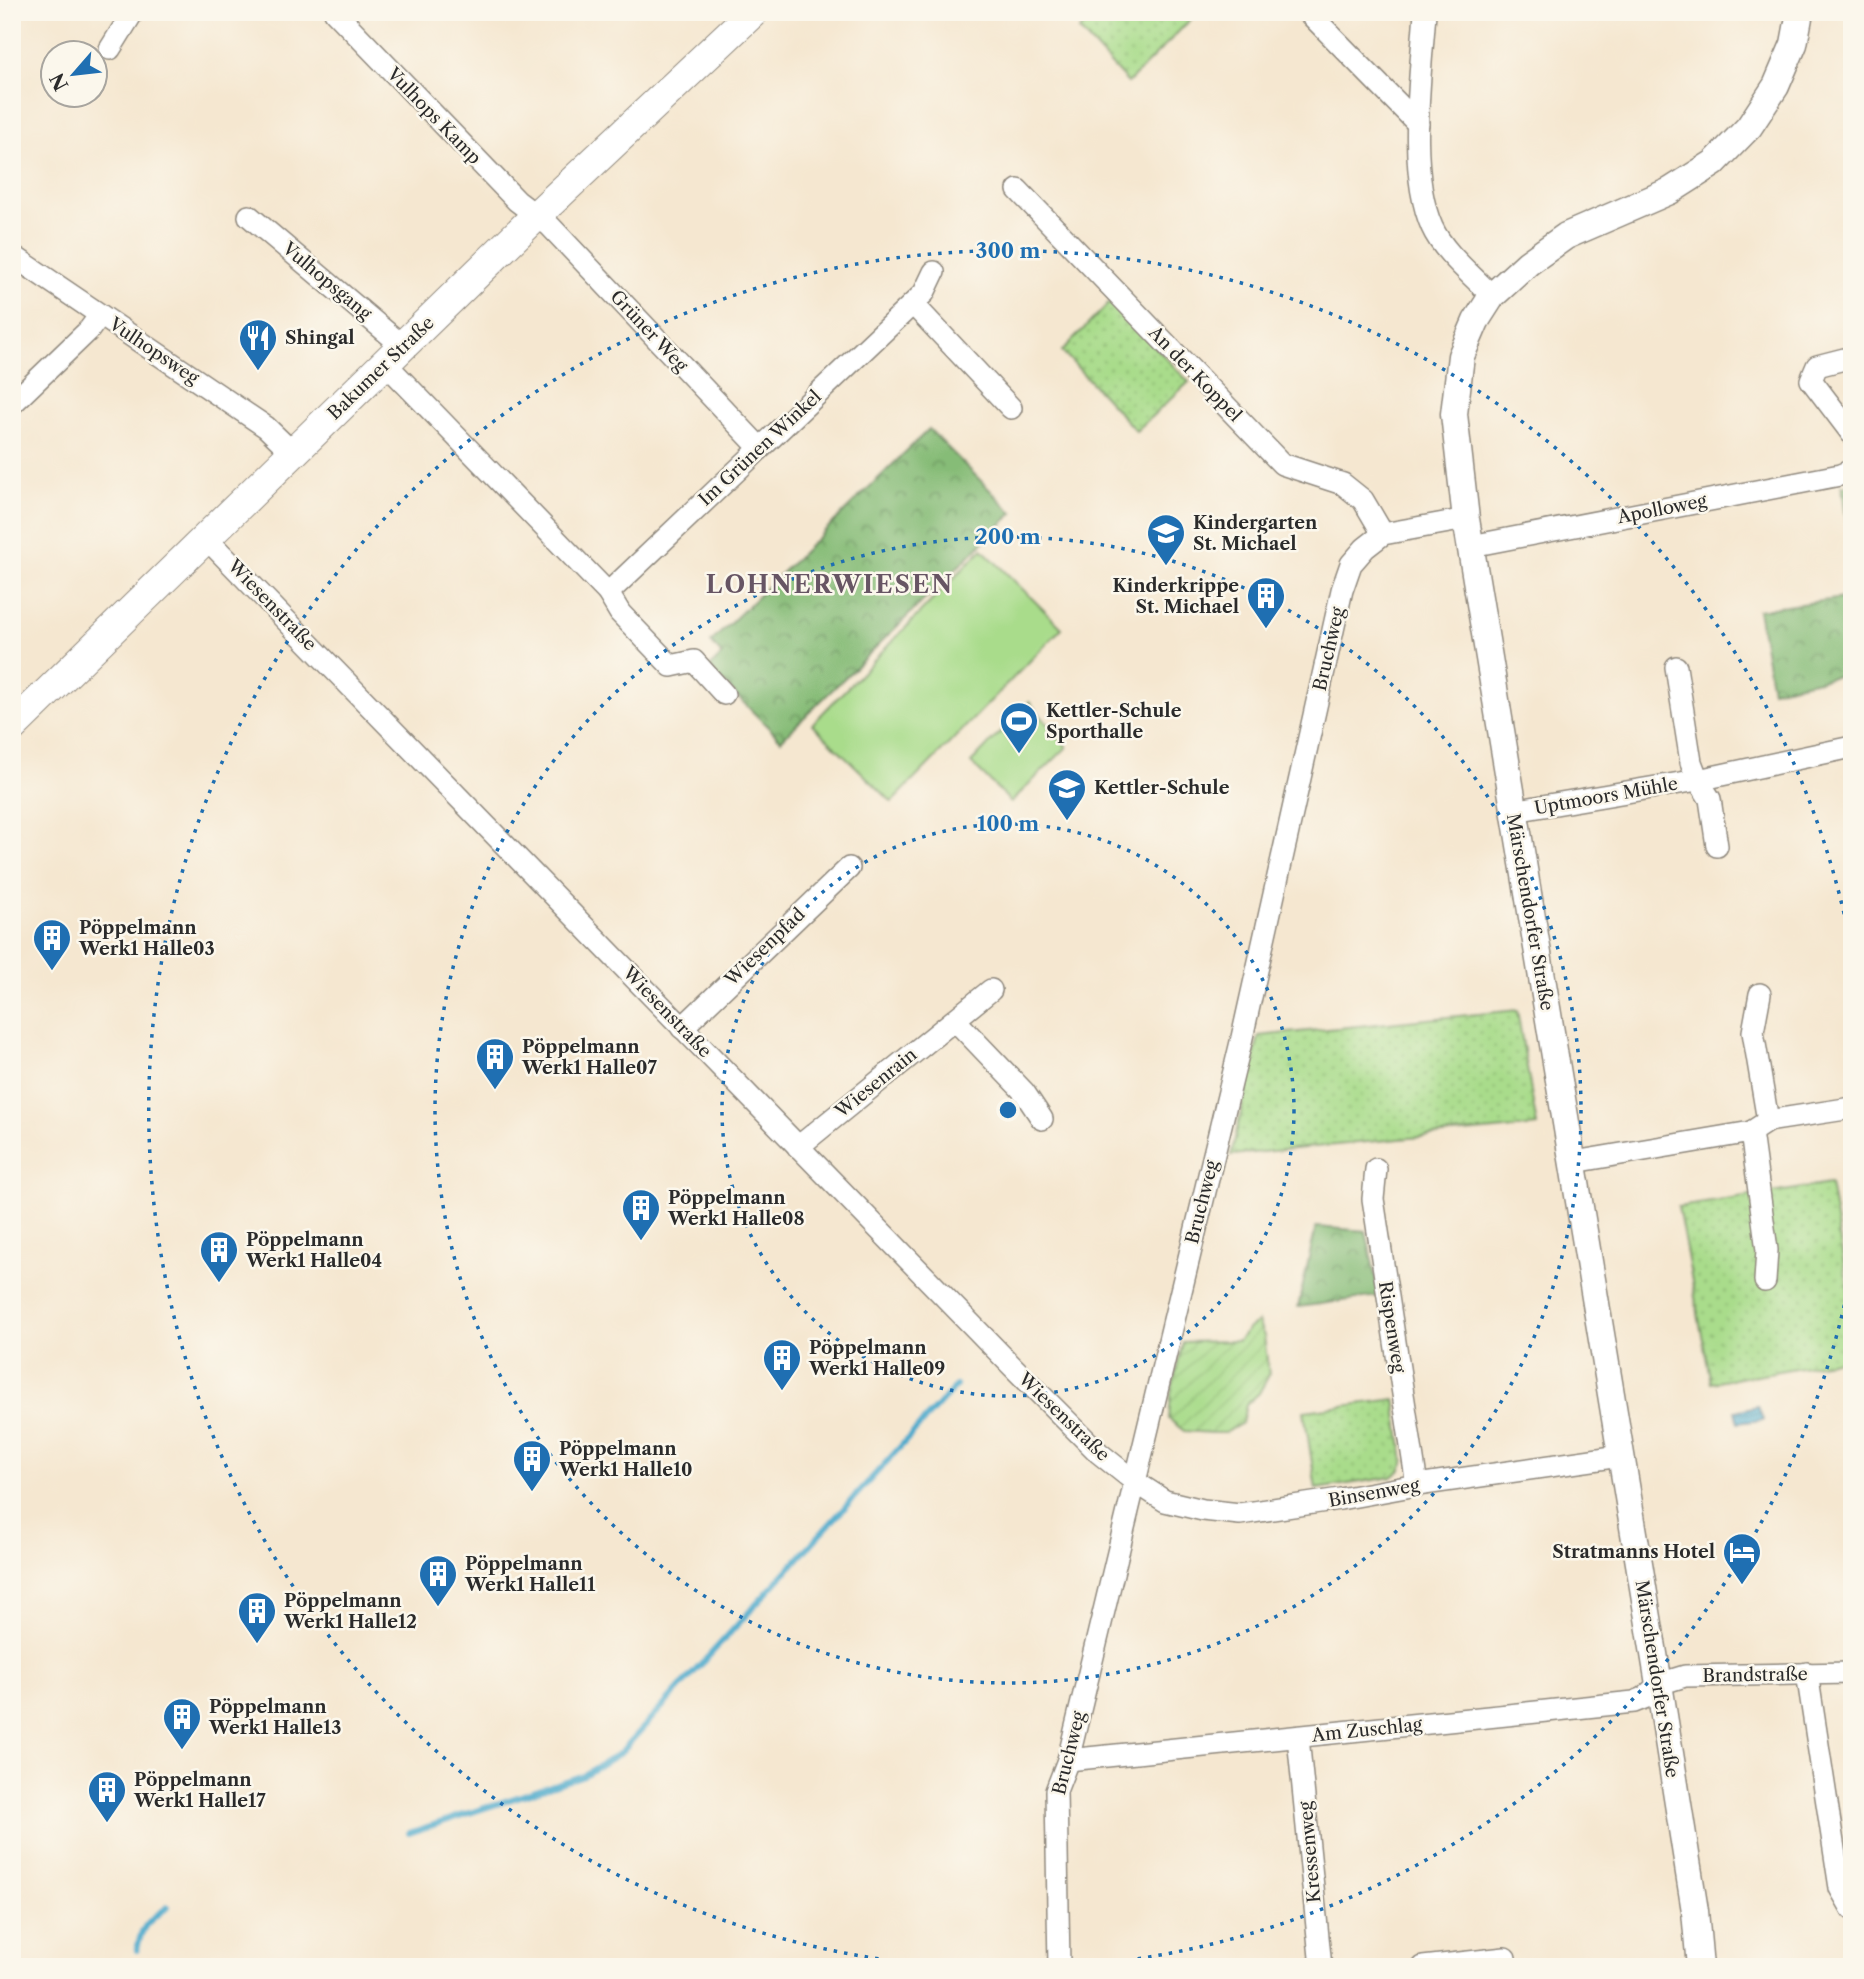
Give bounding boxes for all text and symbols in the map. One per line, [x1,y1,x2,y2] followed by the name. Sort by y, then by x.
[38,38,108,108] north arrow
[382,62,486,169] street label: Vulhops Kamp
[45,69,73,94] text: N
[277,237,376,325] street label: Vulhopsgang
[976,238,1040,263] text: 300 m
[606,286,693,377] street label: Grüner Weg
[104,312,203,389] street label: Vulhopsweg
[323,312,439,424] street label: Bakumer Straße
[237,317,279,372] restaurant icon: Shingal
[1143,321,1246,426] street label: An der Koppel
[285,327,355,349] place label: Shingal
[694,386,826,510] street label: Im Grünen Winkel
[1614,489,1709,529] street label: Apolloweg
[1145,512,1187,567] school or university icon: Kindergarten St. Michael
[1193,512,1318,555] place label: Kindergarten St. Michael
[975,524,1041,549] text: 200 m
[222,554,321,655] street label: Wiesenstraße
[706,570,954,599] district label: LOHNERWIESEN
[1112,575,1239,618] place label: Kinderkrippe St. Michael
[1245,575,1287,630] building icon: Kinderkrippe St. Michael
[1309,604,1349,693] street label: Bruchweg
[998,700,1040,755] sports icon: Kettler-Schule Sporthalle
[1046,700,1182,743] place label: Kettler-Schule Sporthalle
[1046,767,1088,822] school or university icon: Kettler-Schule
[1533,773,1679,819] street label: Uptmoors Mühle
[1094,777,1230,799] place label: Kettler-Schule
[977,811,1039,836] text: 100 m
[1502,812,1558,1012] street label: Märschendorfer Straße
[720,903,810,991] street label: Wiesenpfad
[31,917,73,972] building icon: Pöppelmann Werk1 Halle03
[78,917,215,960] place label: Pöppelmann Werk1 Halle03
[617,961,716,1062] street label: Wiesenstraße
[474,1036,516,1091] building icon: Pöppelmann Werk1 Halle07
[521,1036,658,1079] place label: Pöppelmann Werk1 Halle07
[830,1044,921,1123] street label: Wiesenrain
[996,1098,1020,1122] centre of rings
[1181,1157,1223,1246] street label: Bruchweg
[620,1187,662,1242] building icon: Pöppelmann Werk1 Halle08
[667,1187,805,1230] place label: Pöppelmann Werk1 Halle08
[198,1229,240,1284] building icon: Pöppelmann Werk1 Halle04
[245,1229,382,1272] place label: Pöppelmann Werk1 Halle04
[1374,1280,1410,1375] street label: Rispenweg
[761,1337,803,1392] building icon: Pöppelmann Werk1 Halle09
[808,1337,945,1380] place label: Pöppelmann Werk1 Halle09
[1013,1367,1114,1466] street label: Wiesenstraße
[511,1438,553,1493] building icon: Pöppelmann Werk1 Halle10
[558,1438,693,1481] place label: Pöppelmann Werk1 Halle10
[1327,1474,1422,1512] street label: Binsenweg
[1721,1531,1763,1586] hotel icon: Stratmanns Hotel
[1552,1541,1715,1563] place label: Stratmanns Hotel
[417,1553,459,1608] building icon: Pöppelmann Werk1 Halle11
[464,1553,595,1596] place label: Pöppelmann Werk1 Halle11
[1631,1579,1683,1779] street label: Märschendorfer Straße
[236,1590,278,1645] building icon: Pöppelmann Werk1 Halle12
[283,1590,417,1633] place label: Pöppelmann Werk1 Halle12
[1702,1663,1808,1687] street label: Brandstraße
[161,1696,203,1751] building icon: Pöppelmann Werk1 Halle13
[208,1696,341,1739] place label: Pöppelmann Werk1 Halle13
[1048,1708,1090,1797] street label: Bruchweg
[1310,1713,1424,1747] street label: Am Zuschlag
[86,1769,128,1824] building icon: Pöppelmann Werk1 Halle17
[133,1769,266,1812] place label: Pöppelmann Werk1 Halle17
[1295,1800,1325,1904] street label: Kressenweg

